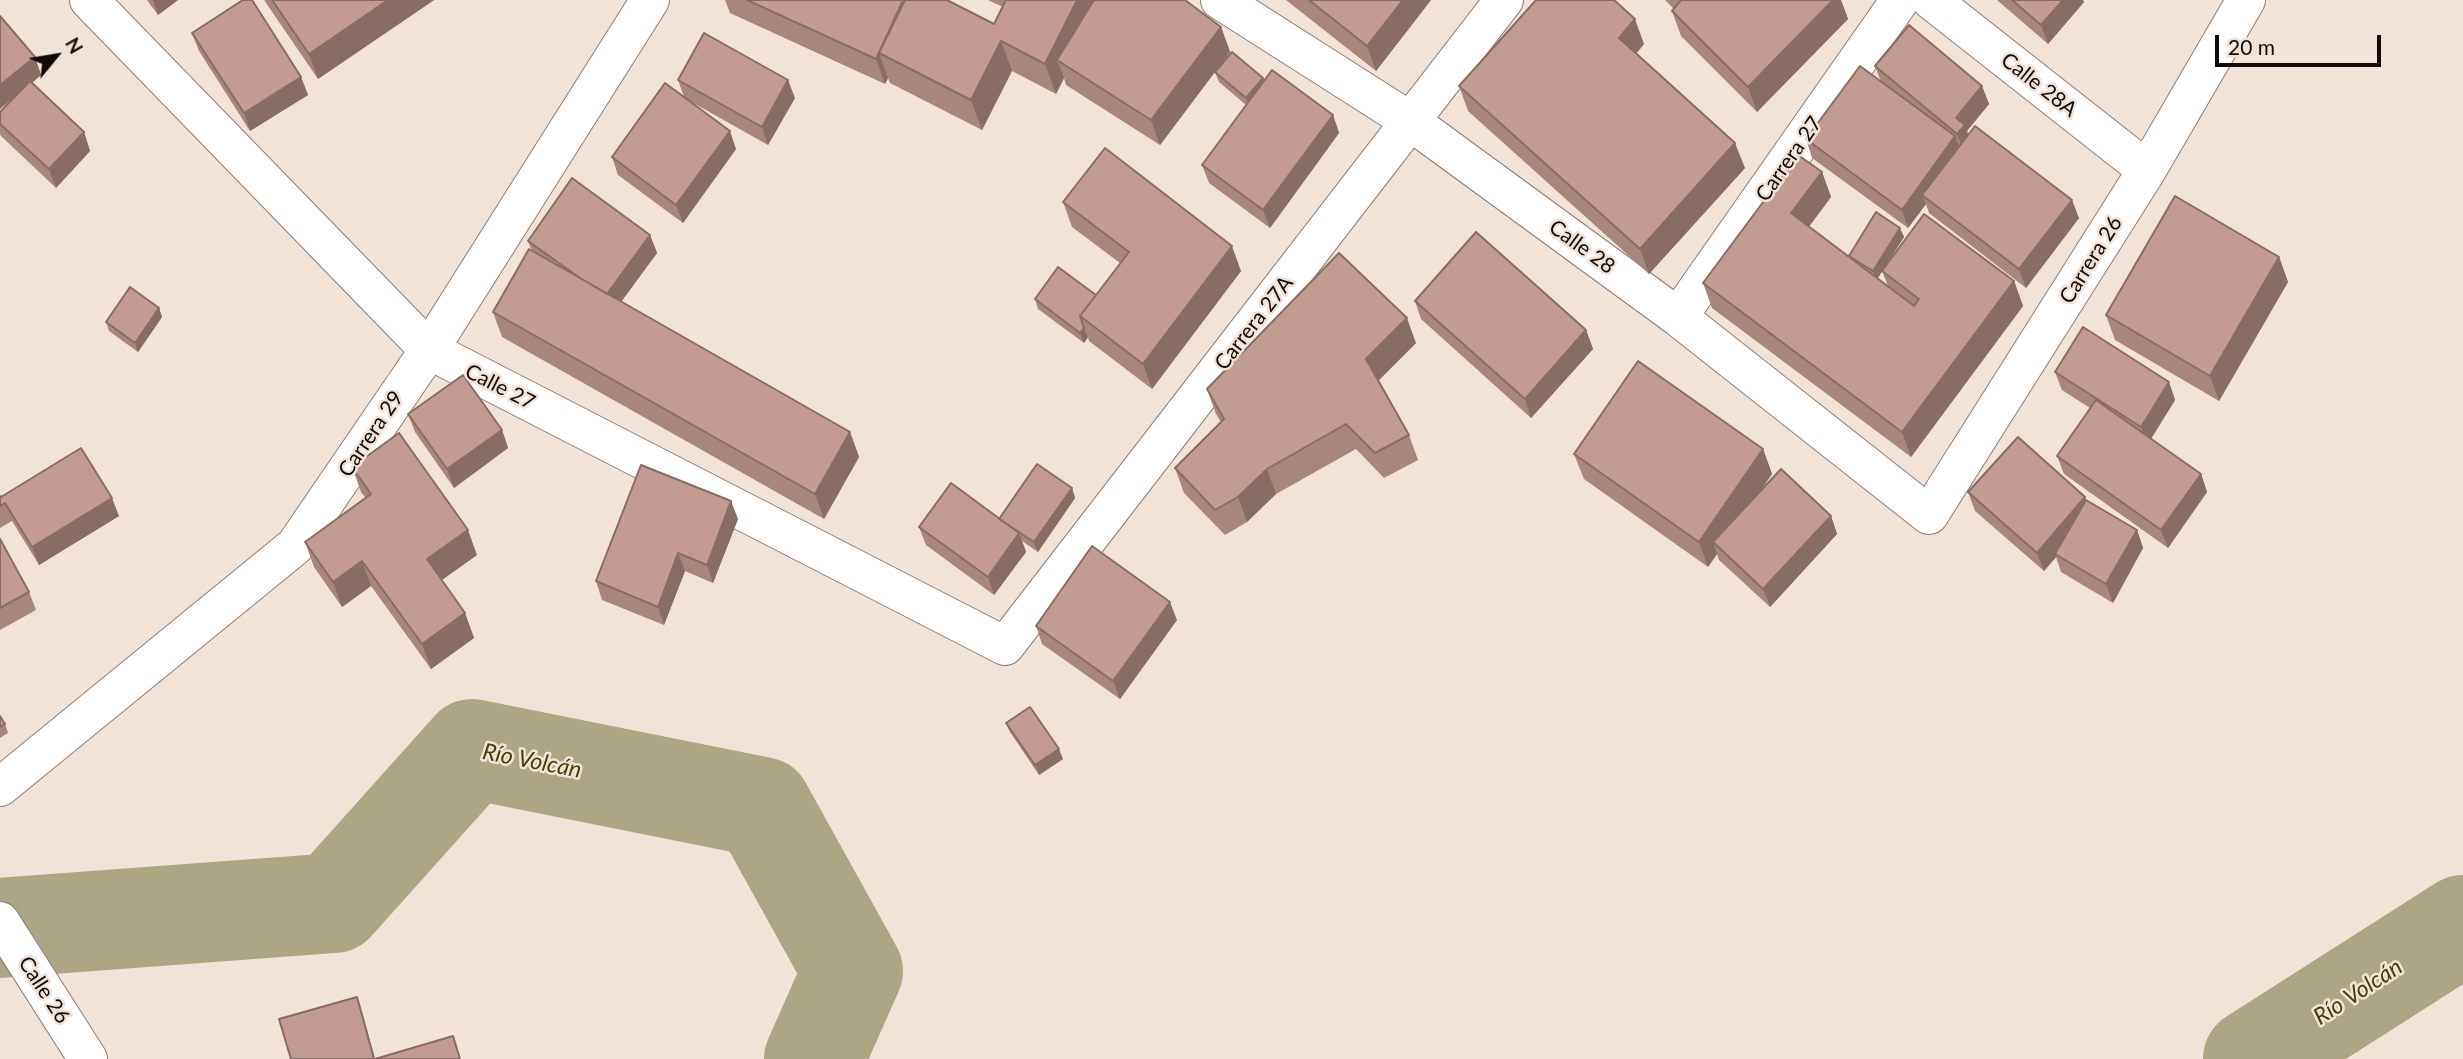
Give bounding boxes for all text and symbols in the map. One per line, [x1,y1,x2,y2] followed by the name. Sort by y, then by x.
[21,21,91,91] north arrow
[2218,21,2384,65] scale bar
[61,33,88,57] text: N
[2228,34,2275,59] text: 20 m
[1996,48,2082,122] street label: Calle 28A
[1751,112,1827,206] street label: Carrera 27
[2054,212,2128,308] street label: Carrera 26
[1544,215,1620,279] street label: Calle 28
[1210,271,1298,375] street label: Carrera 27A
[461,359,539,415] street label: Calle 27
[333,386,409,482] street label: Carrera 29
[480,738,584,784] water label: Río Volcán
[13,952,75,1028] street label: Calle 26
[2309,953,2407,1031] water label: Río Volcán

